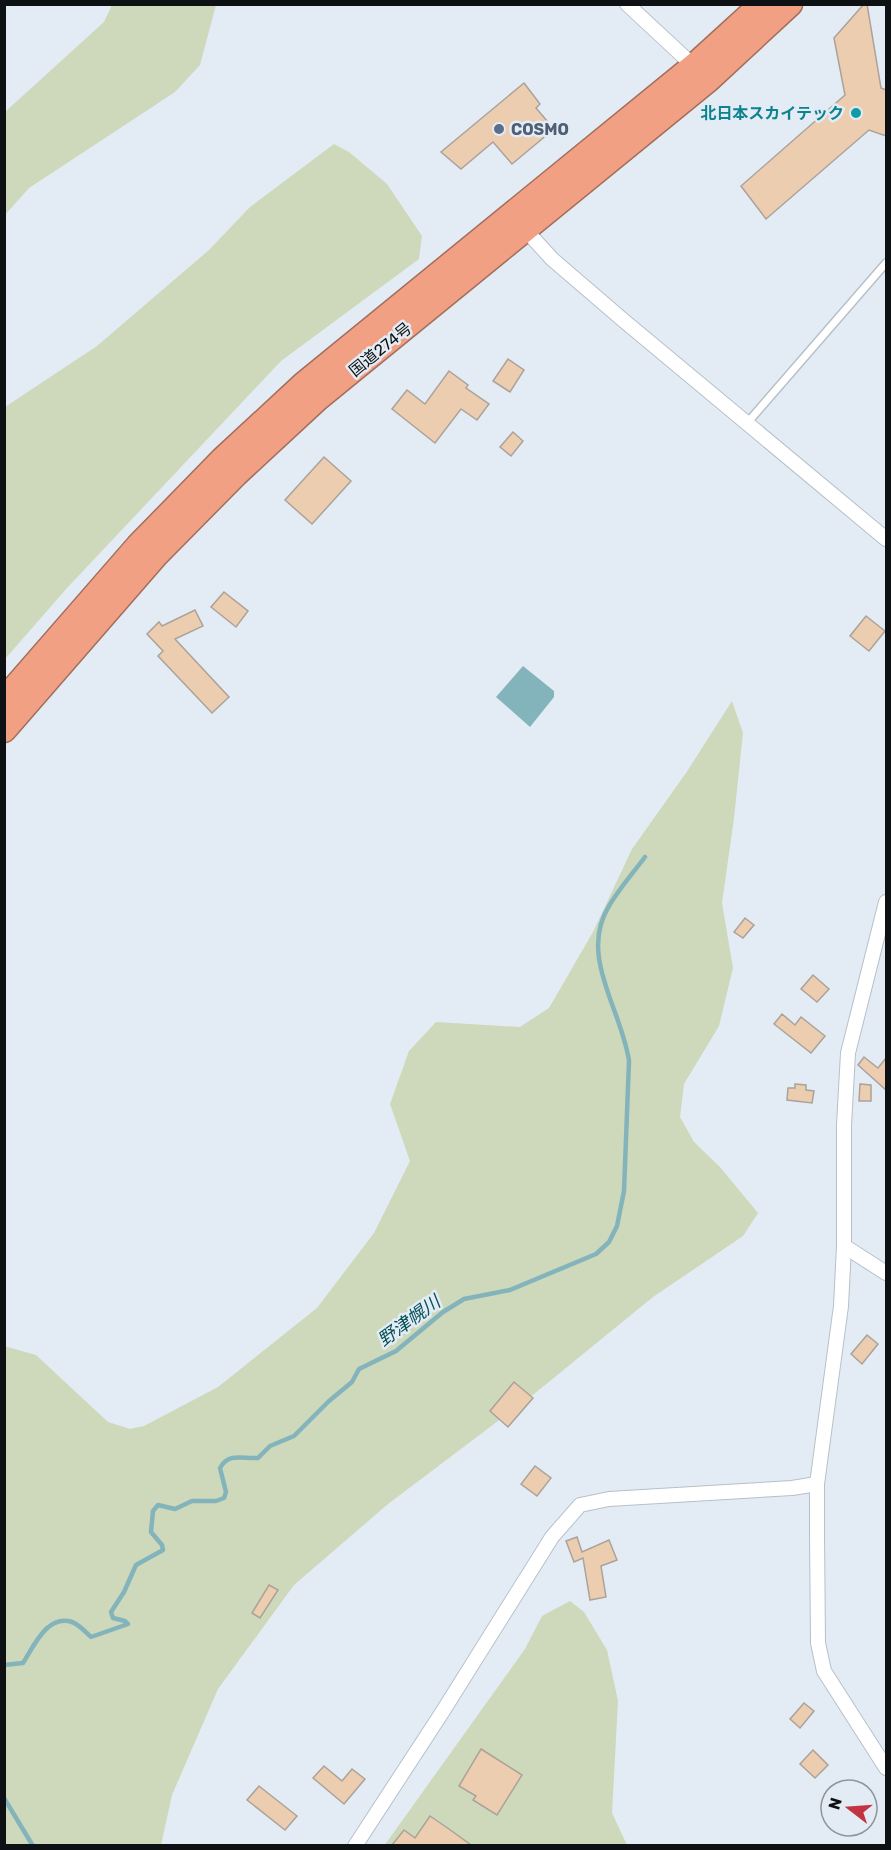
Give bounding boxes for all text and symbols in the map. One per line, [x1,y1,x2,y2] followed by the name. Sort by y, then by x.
[700,104,844,123] place label: 北日本スカイテック
[849,106,863,120] marker: 北日本スカイテック
[511,120,569,139] place label: COSMO
[492,122,506,136] marker: COSMO
[345,318,415,380] street label: 国道274号
[373,1290,446,1351] water label: 野津幌川
[819,1778,879,1838] north arrow
[824,1795,846,1812] text: N

